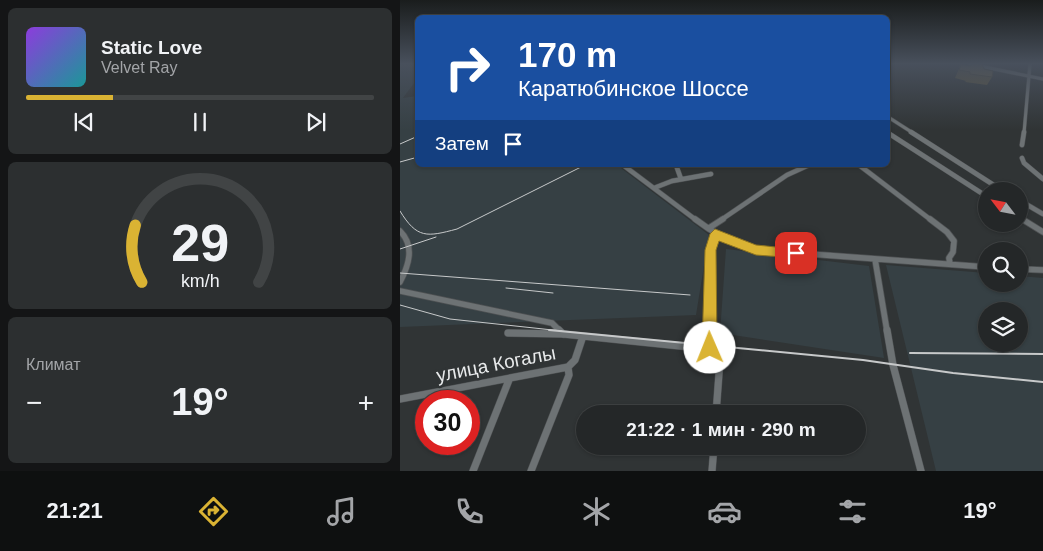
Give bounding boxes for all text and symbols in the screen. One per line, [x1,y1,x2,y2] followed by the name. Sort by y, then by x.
[435,35,500,100] icon: right
[518,35,617,74] text: 170 m
[101,37,202,58] text: Static Love
[101,59,177,76] text: Velvet Ray
[518,76,749,101] text: Каратюбинское Шоссе
[70,108,98,136] icon: previous
[186,108,214,136] icon: pause
[302,108,330,136] icon: next
[499,130,527,158] icon: arrive
[435,133,489,154] text: Затем
[978,182,1028,232] north arrow
[978,182,1028,352] map controls
[171,214,229,272] text: 29
[775,232,817,274] pin
[782,239,810,267] icon: arrive
[978,242,1028,292] button: search
[181,271,219,291] text: km/h
[978,302,1028,352] button: layers
[683,321,735,373] position arrow
[435,342,557,386] street label: улица Когалы
[26,356,80,373] text: Климат
[171,381,229,423] text: 19°
[26,387,42,418] text: −
[358,387,374,418] text: +
[415,390,480,455] speed limit sign: 30
[626,419,816,440] text: 21:22 · 1 мин · 290 m
[196,494,231,529] icon: directions
[324,494,359,529] icon: music
[452,494,487,529] icon: phone
[579,494,614,529] icon: climate
[707,494,742,529] icon: car
[835,494,870,529] icon: filters
[46,498,103,523] text: 21:21
[963,498,996,523] text: 19°

